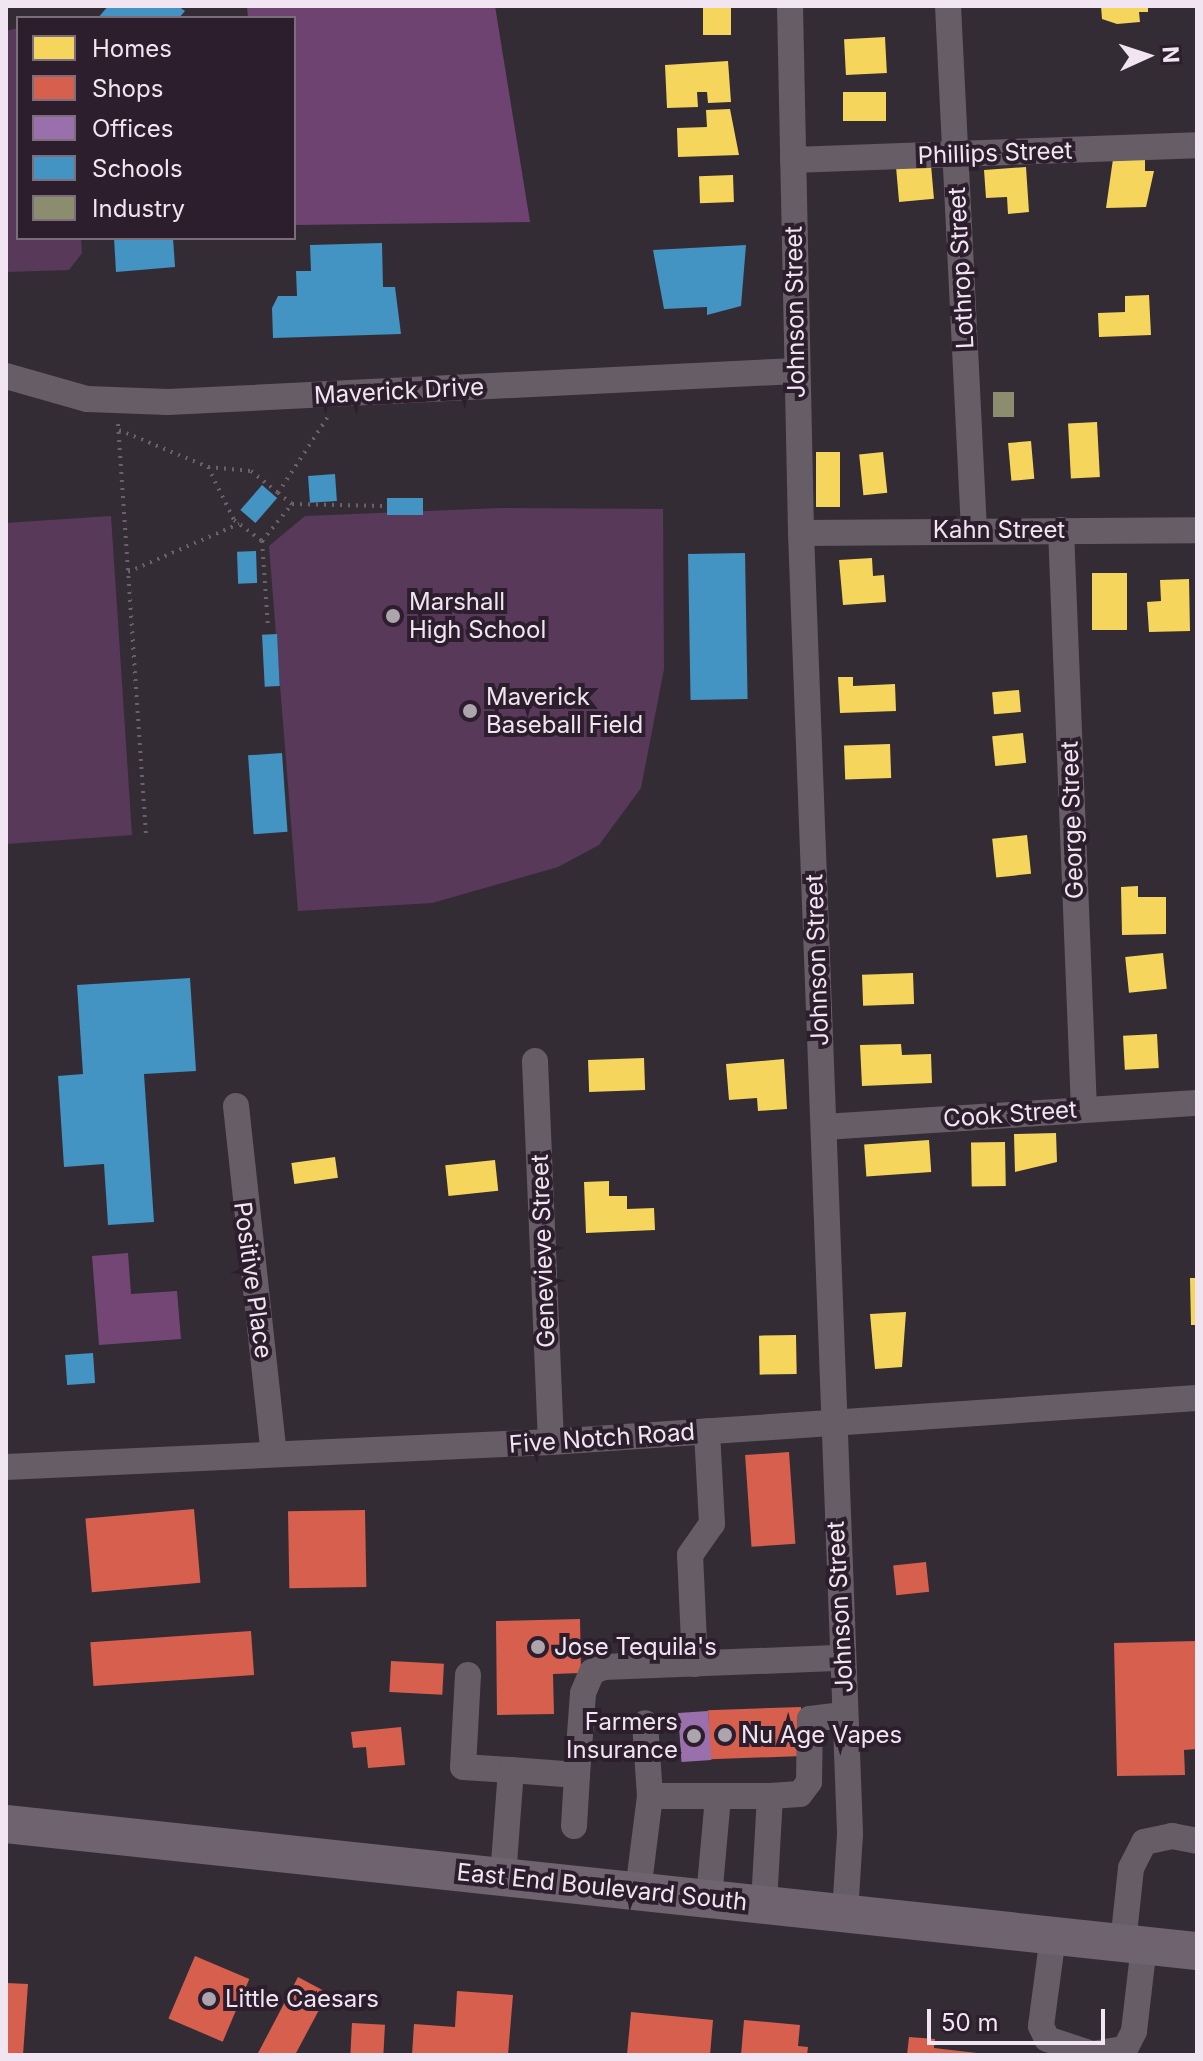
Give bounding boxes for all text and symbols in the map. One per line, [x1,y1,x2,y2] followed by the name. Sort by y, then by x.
[16,16,296,240] legend
[1107,16,1187,96] north arrow
[92,34,172,63] text: Homes
[1158,46,1184,64] text: N
[92,74,163,103] text: Shops
[92,114,173,143] text: Offices
[917,136,1073,170] street label: Phillips Street
[92,154,183,183] text: Schools
[942,186,980,350] street label: Lothrop Street
[92,194,185,223] text: Industry
[779,226,811,398] street label: Johnson Street
[313,372,485,410] street label: Maverick Drive
[933,516,1065,544] street label: Kahn Street
[409,588,546,644] place label: Marshall High School
[384,607,402,625] marker: Marshall High School
[486,683,643,739] place label: Maverick Baseball Field
[461,702,479,720] marker: Maverick Baseball Field
[1055,740,1089,900] street label: George Street
[800,873,834,1047] street label: Johnson Street
[942,1095,1078,1133] street label: Cook Street
[525,1154,561,1348] street label: Genevieve Street
[228,1200,278,1360] street label: Positive Place
[508,1417,696,1459] street label: Five Notch Road
[821,1520,859,1694] street label: Johnson Street
[554,1633,717,1661] place label: Jose Tequila's
[529,1638,547,1656] marker: Jose Tequila's
[566,1708,678,1764] place label: Farmers Insurance
[741,1721,902,1749] place label: Nu Age Vapes
[716,1726,734,1744] marker: Nu Age Vapes
[685,1727,703,1745] marker: Farmers Insurance
[455,1857,749,1917] street label: East End Boulevard South
[225,1985,379,2013] place label: Little Caesars
[200,1990,218,2008] marker: Little Caesars
[931,1993,1109,2043] scale bar
[941,2008,999,2037] text: 50 m

